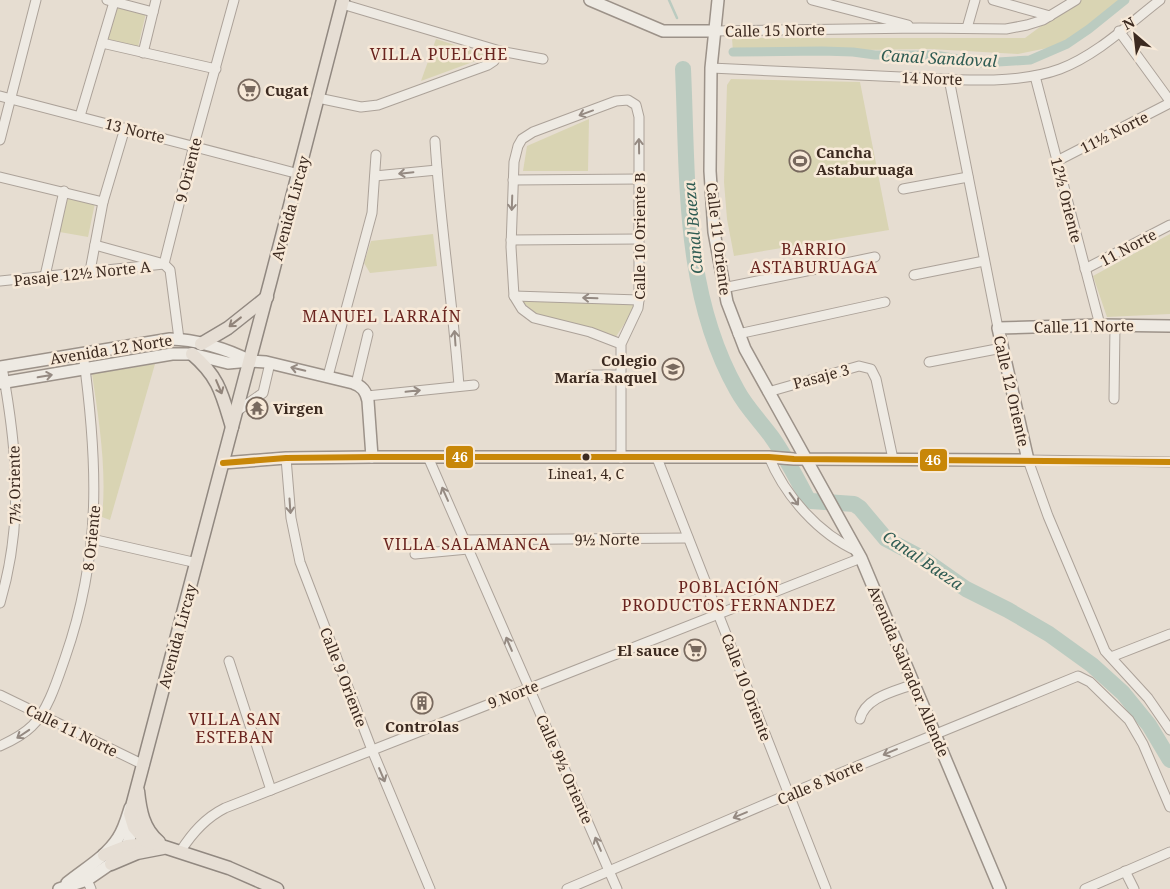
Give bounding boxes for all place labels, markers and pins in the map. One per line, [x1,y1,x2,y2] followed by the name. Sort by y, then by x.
[237,78,261,102] supermarket icon: Cugat
[265,80,309,100] place label: Cugat
[816,142,914,179] place label: Cancha Astaburuaga
[788,149,812,173] sports icon: Cancha Astaburuaga
[554,350,658,387] place label: Colegio María Raquel
[661,357,685,381] school or university icon: Colegio María Raquel
[245,396,269,420] temple icon: Virgen
[273,398,324,418] place label: Virgen
[581,452,591,462] marker: Linea1, 4, C
[548,464,624,483] place label: Linea1, 4, C
[683,638,707,662] supermarket icon: El sauce
[617,640,679,660] place label: El sauce
[410,691,434,715] building icon: Controlas
[385,716,459,736] place label: Controlas

